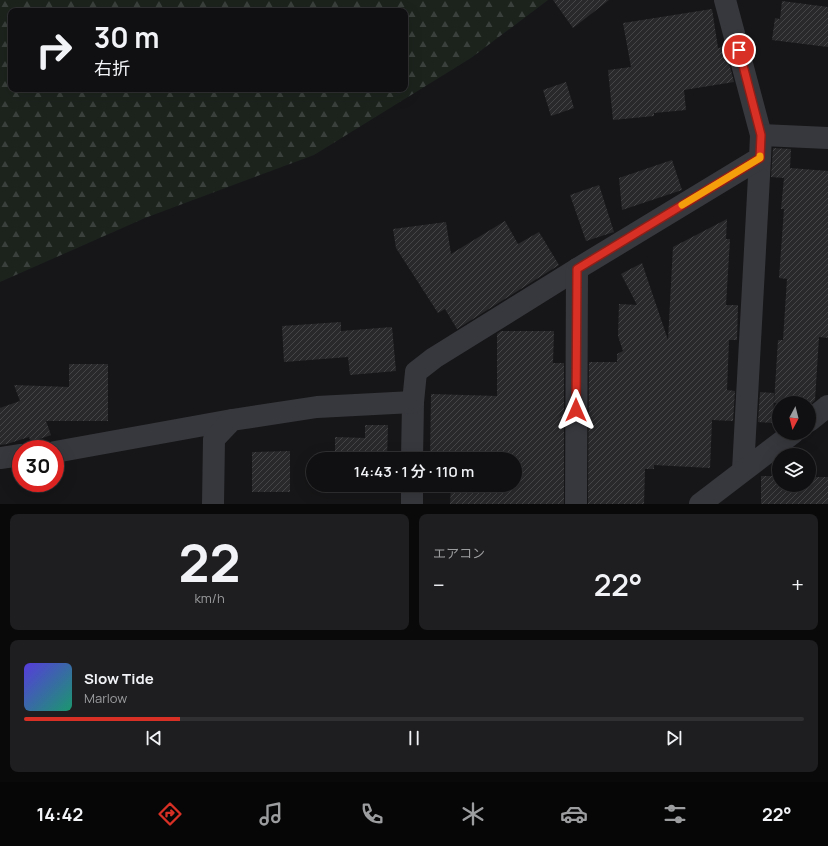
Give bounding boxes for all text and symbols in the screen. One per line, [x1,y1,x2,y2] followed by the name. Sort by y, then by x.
[94,18,159,56] text: 30 m
[28,24,80,76] icon: right
[722,33,756,67] pin
[728,39,750,61] icon: arrive
[94,56,130,80] text: 右折
[555,389,597,431] position arrow
[772,396,816,440] north arrow
[772,396,816,492] map controls
[12,440,64,492] speed limit sign: 30
[772,448,816,492] button: layers
[354,461,474,482] text: 14:43 · 1 分 · 110 m
[179,527,240,598] text: 22
[433,544,485,562] text: エアコン
[594,564,642,605] text: 22°
[433,570,445,600] text: −
[791,570,804,600] text: +
[194,589,225,607] text: km/h
[84,668,154,689] text: Slow Tide
[84,689,127,707] text: Marlow
[143,727,165,749] icon: previous
[403,727,425,749] icon: pause
[663,727,685,749] icon: next
[156,800,184,828] icon: directions
[257,800,285,828] icon: music
[358,800,386,828] icon: phone
[459,800,487,828] icon: climate
[560,800,588,828] icon: car
[661,800,689,828] icon: filters
[36,802,83,826] text: 14:42
[762,802,792,826] text: 22°

